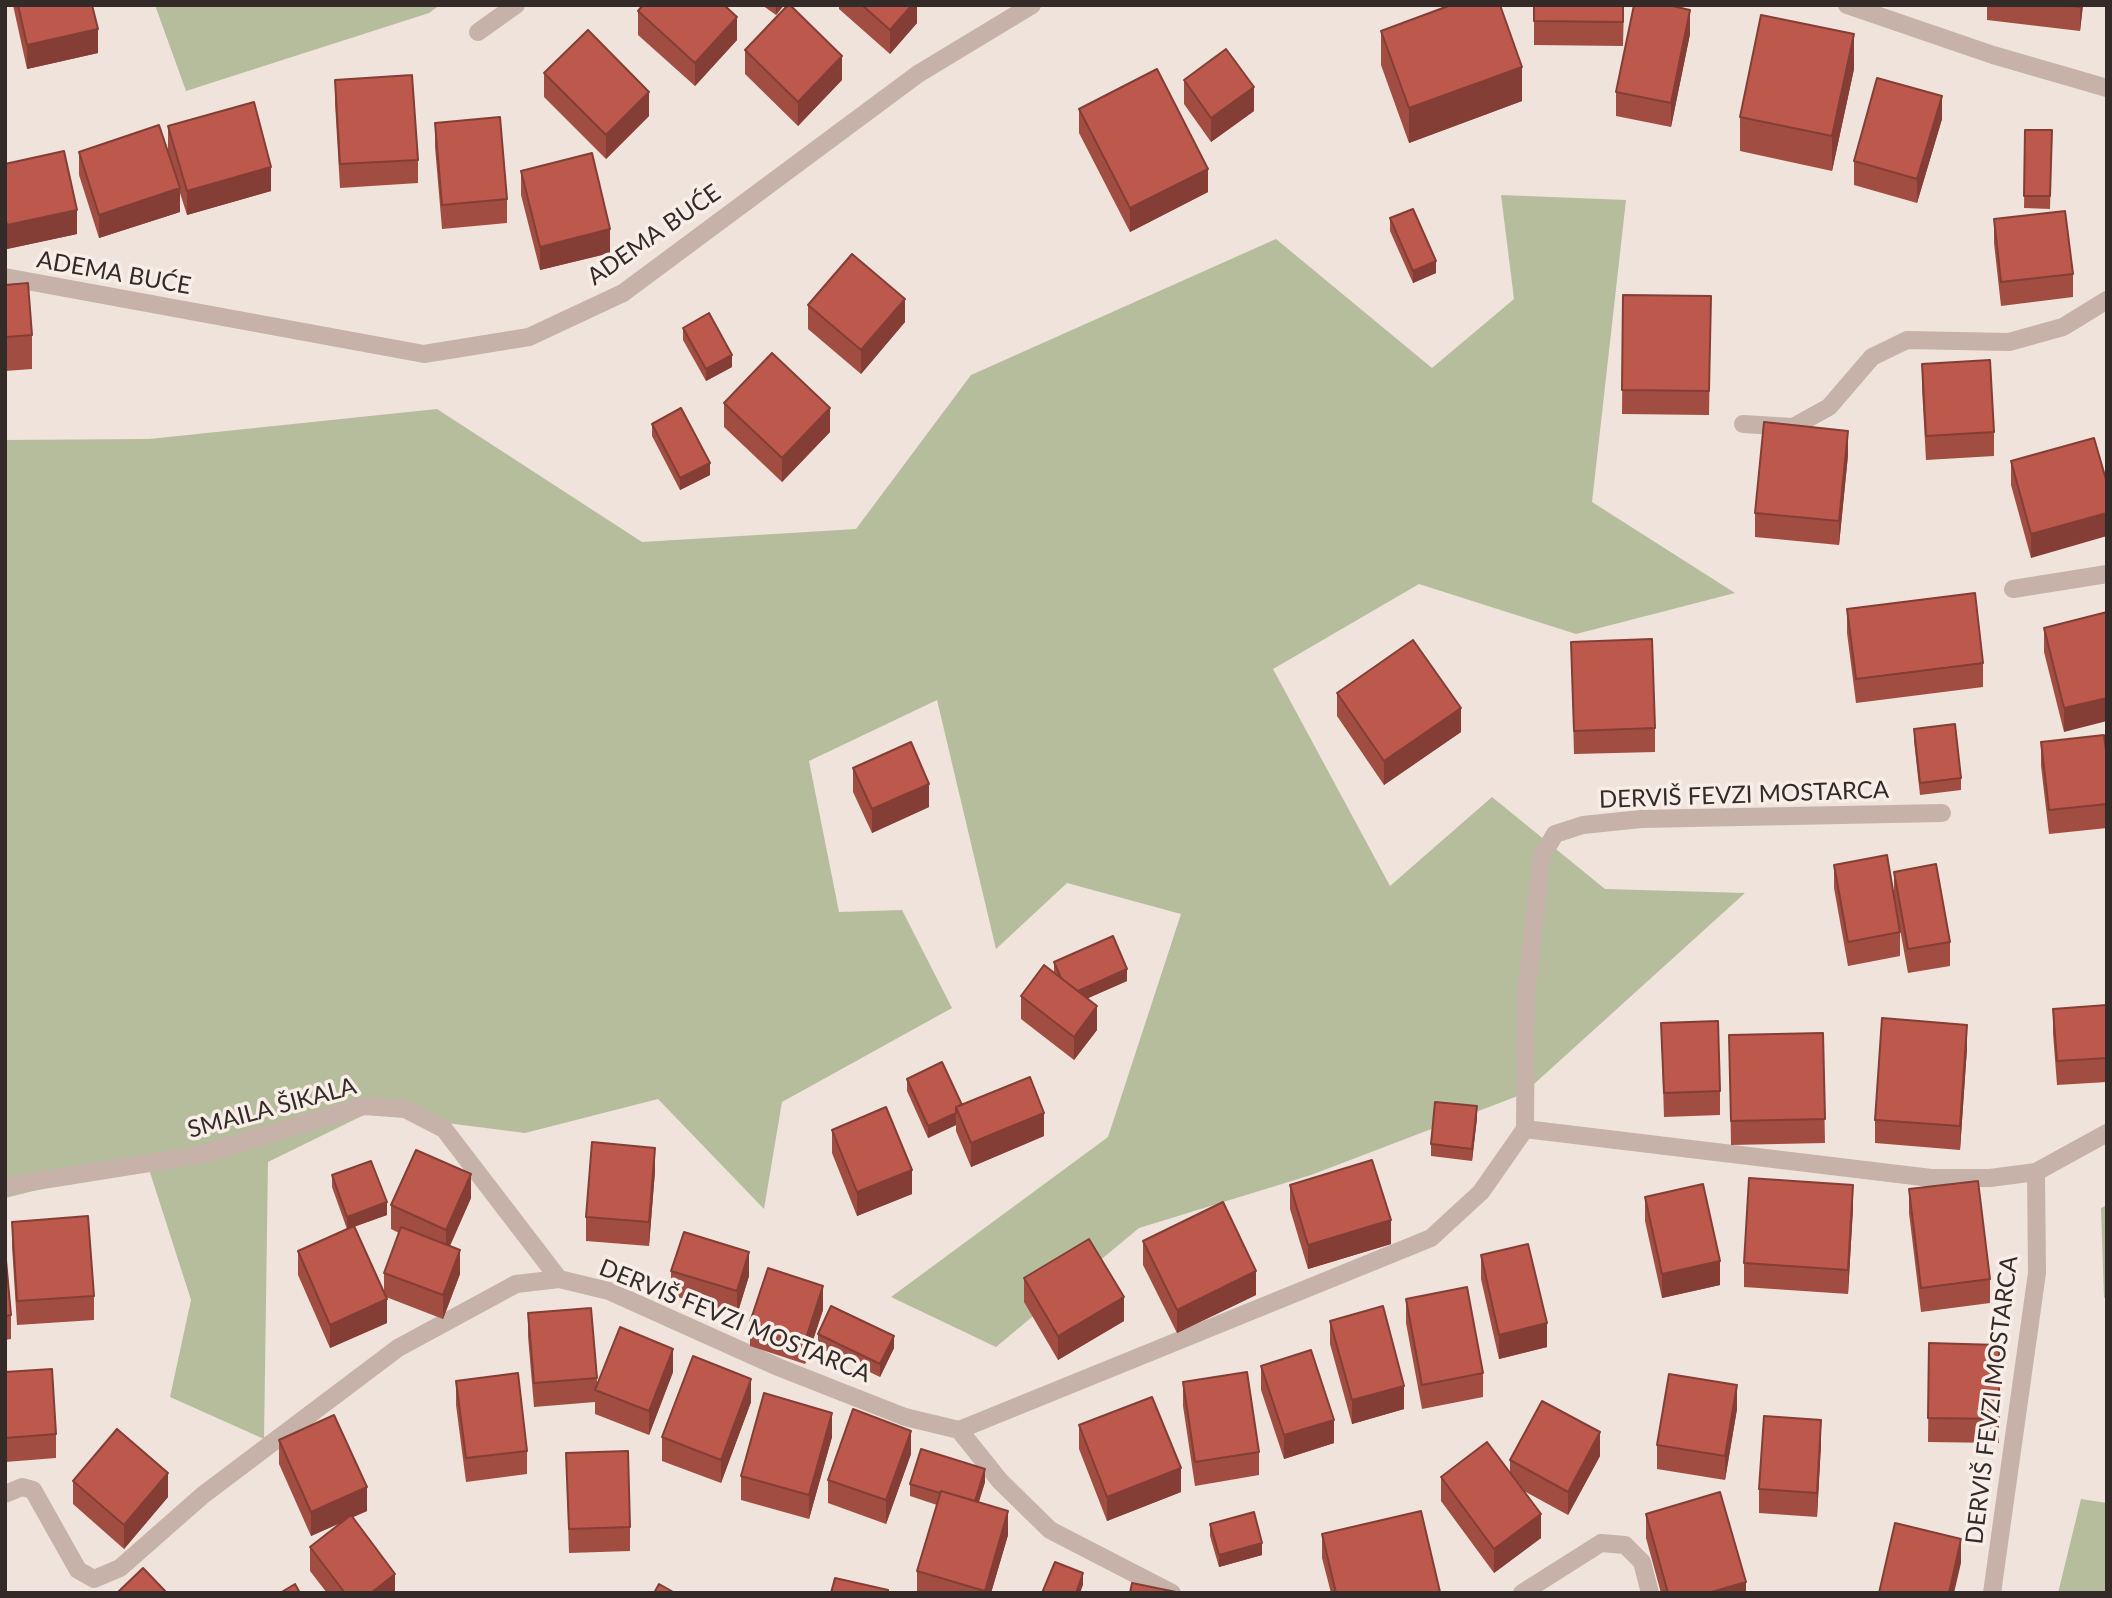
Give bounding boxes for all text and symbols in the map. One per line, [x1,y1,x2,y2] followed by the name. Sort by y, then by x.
[582,178,726,292] street label: ADEMA BUĆE
[35,245,193,301] street label: ADEMA BUĆE
[1598,776,1890,814] street label: DERVIŠ FEVZI MOSTARCA
[185,1072,359,1144] street label: SMAILA ŠIKALA
[595,1253,875,1389] street label: DERVIŠ FEVZI MOSTARCA
[1960,1254,2024,1546] street label: DERVIŠ FEVZI MOSTARCA

